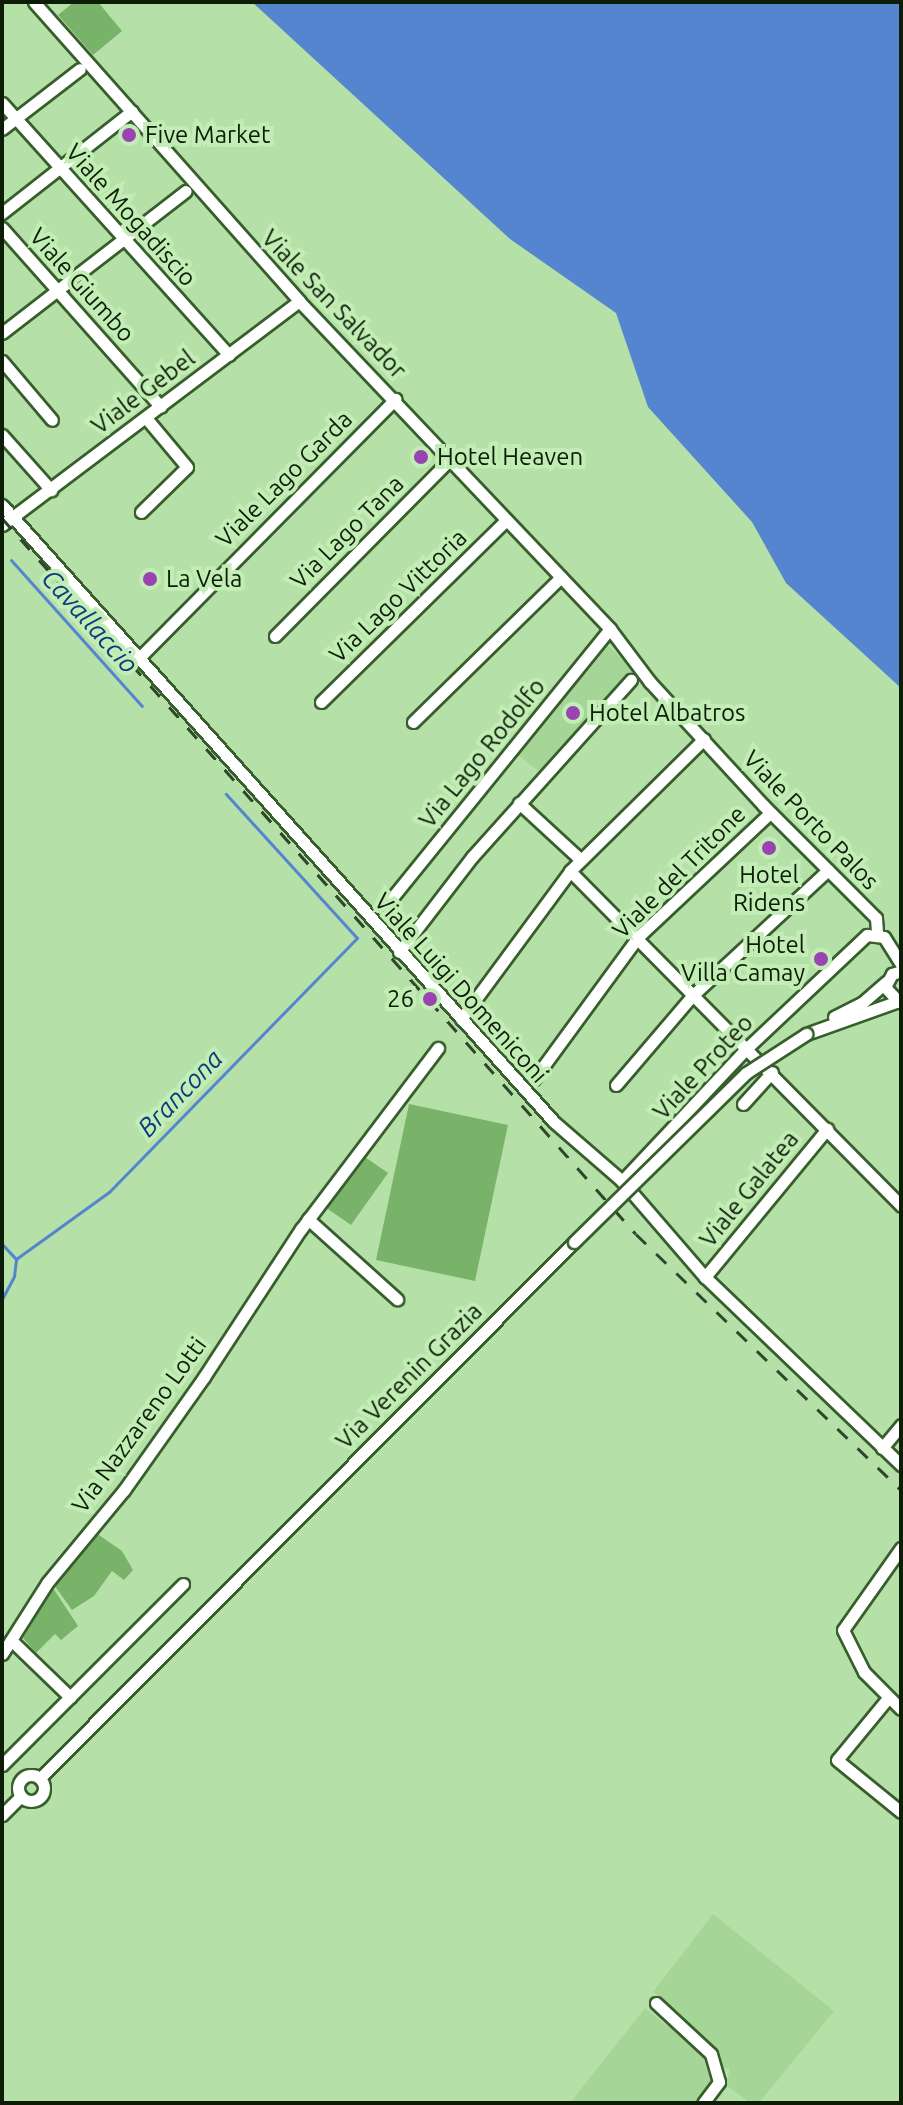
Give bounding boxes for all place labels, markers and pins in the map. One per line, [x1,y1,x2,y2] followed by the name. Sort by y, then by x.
[145,121,270,149] place label: Five Market
[120,126,138,144] marker: Five Market
[437,443,583,471] place label: Hotel Heaven
[412,448,430,466] marker: Hotel Heaven
[166,565,242,593] place label: La Vela
[141,570,159,588] marker: La Vela
[589,699,745,727] place label: Hotel Albatros
[564,704,582,722] marker: Hotel Albatros
[760,839,778,857] marker: Hotel Ridens
[733,861,805,917] place label: Hotel Ridens
[681,931,805,987] place label: Hotel Villa Camay
[812,950,830,968] marker: Hotel Villa Camay
[387,985,414,1013] place label: 26
[421,990,439,1008] marker: 26

